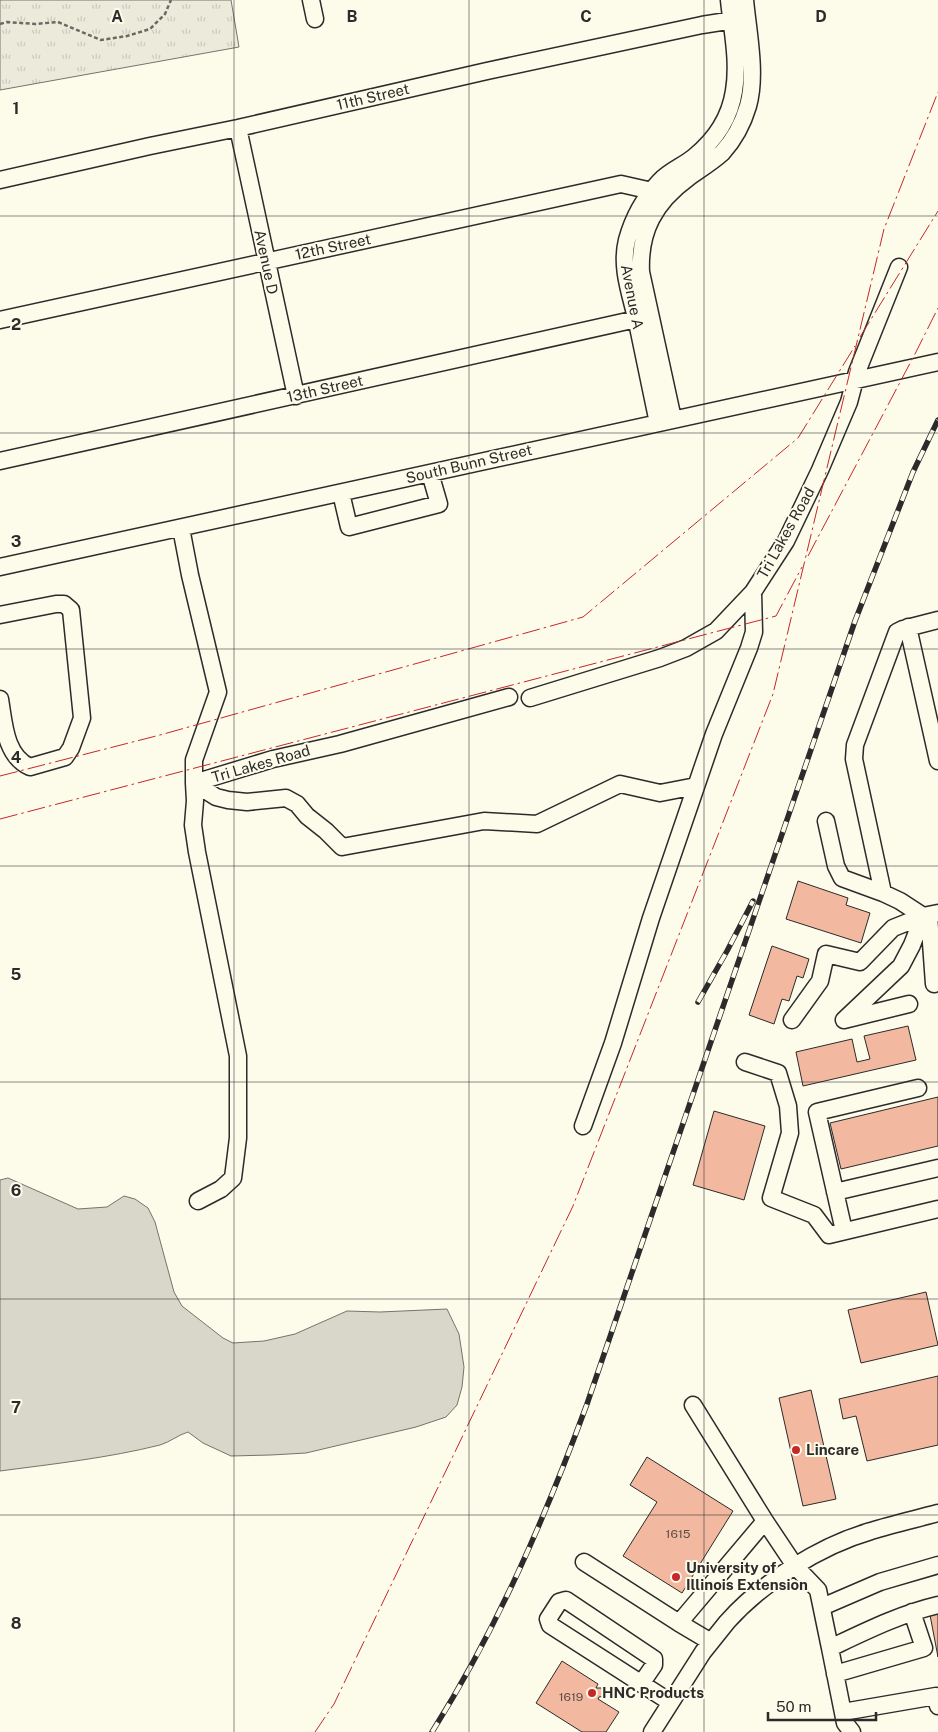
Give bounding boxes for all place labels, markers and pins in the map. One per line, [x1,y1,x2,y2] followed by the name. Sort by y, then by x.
[806,1441,859,1458] place label: Lincare
[790,1444,802,1456] marker: Lincare
[686,1559,808,1593] place label: University of Illinois Extension
[670,1571,682,1583] marker: University of Illinois Extension
[602,1684,704,1701] place label: HNC Products
[586,1687,598,1699] marker: HNC Products

